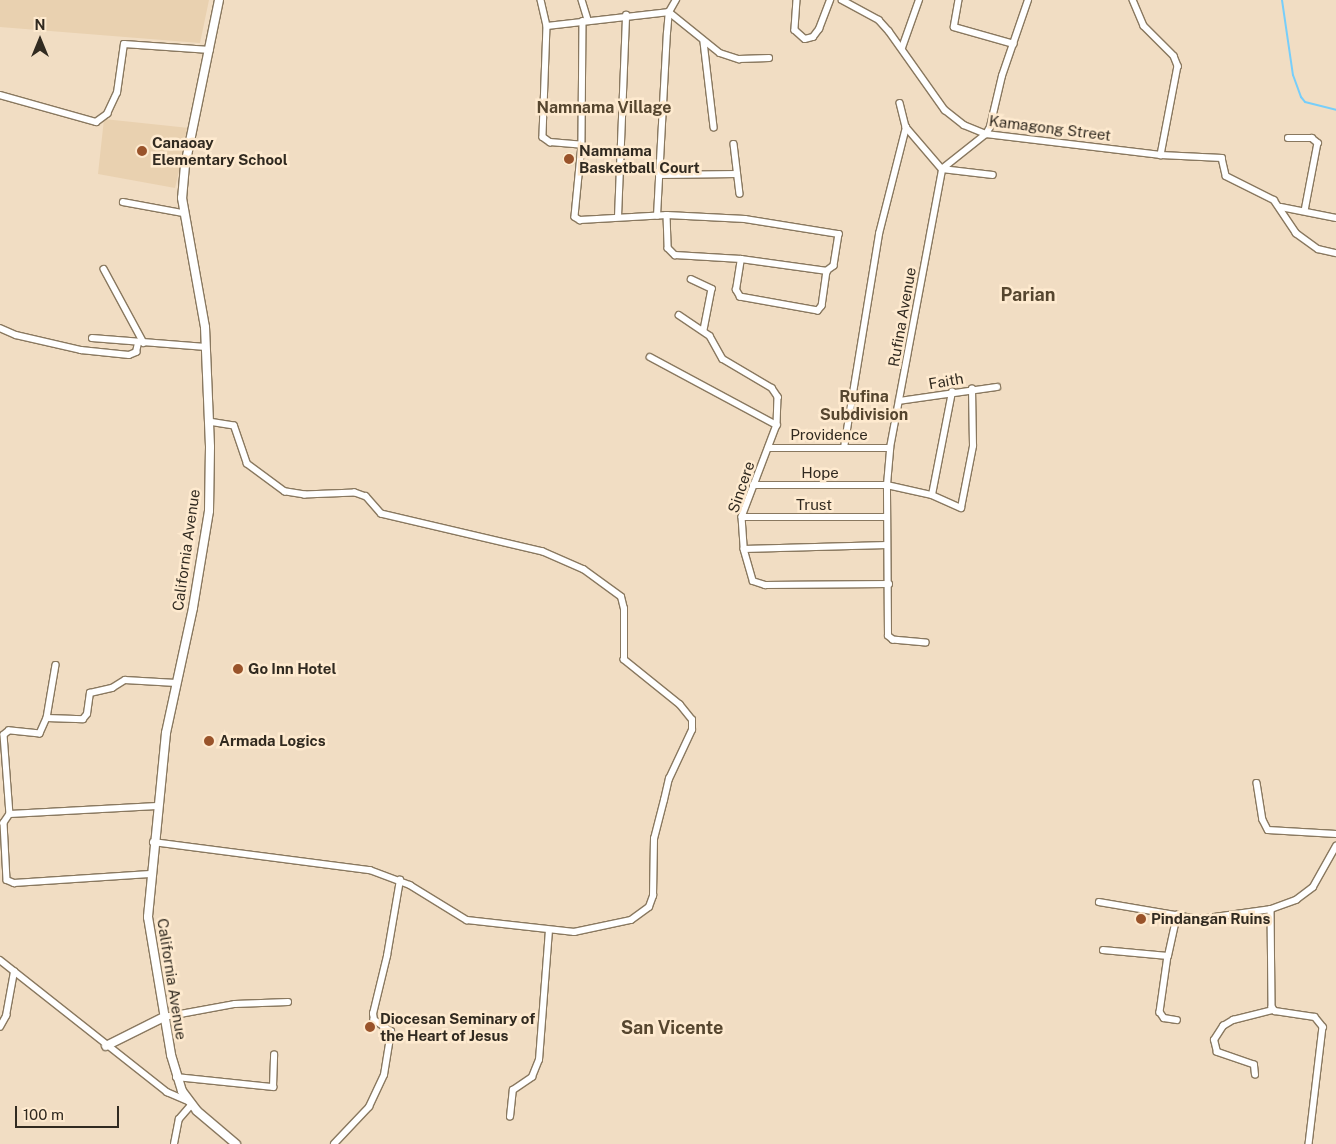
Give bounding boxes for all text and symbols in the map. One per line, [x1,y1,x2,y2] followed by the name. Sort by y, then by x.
[15,15,65,65] north arrow
[35,17,45,33] text: N
[536,98,672,118] district label: Namnama Village
[988,112,1112,144] street label: Kamagong Street
[152,133,288,168] place label: Canaoay Elementary School
[579,141,700,176] place label: Namnama Basketball Court
[136,145,148,157] marker: Canaoay Elementary School
[563,153,575,165] marker: Namnama Basketball Court
[884,266,920,368] street label: Rufina Avenue
[1001,284,1055,306] district label: Parian
[927,369,965,393] street label: Faith
[820,387,908,425] district label: Rufina Subdivision
[790,426,868,444] street label: Providence
[724,459,758,515] street label: Sincere
[801,464,839,482] street label: Hope
[169,488,203,612] street label: California Avenue
[796,496,832,514] street label: Trust
[248,660,336,678] place label: Go Inn Hotel
[232,663,244,675] marker: Go Inn Hotel
[219,732,326,750] place label: Armada Logics
[203,735,215,747] marker: Armada Logics
[1151,910,1270,928] place label: Pindangan Ruins
[1135,913,1147,925] marker: Pindangan Ruins
[154,917,190,1041] street label: California Avenue
[380,1009,535,1044] place label: Diocesan Seminary of the Heart of Jesus
[621,1017,723,1039] district label: San Vicente
[364,1021,376,1033] marker: Diocesan Seminary of the Heart of Jesus
[18,1096,121,1128] scale bar
[23,1106,64,1123] text: 100 m

